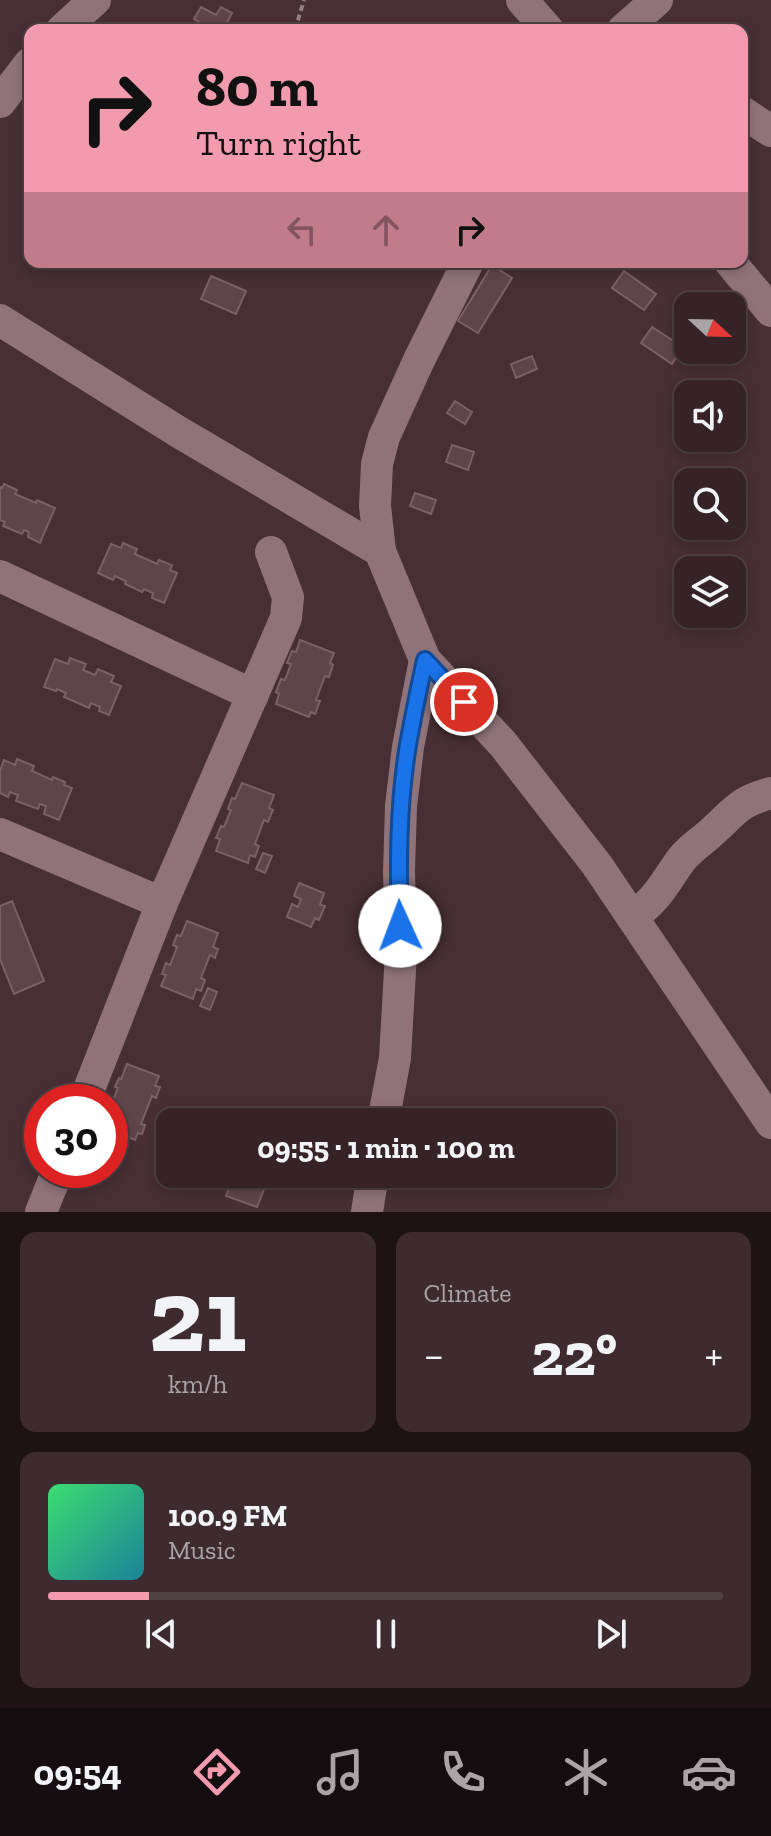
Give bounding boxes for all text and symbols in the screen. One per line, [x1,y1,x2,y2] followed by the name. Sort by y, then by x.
[196,53,318,120] text: 80 m
[64,56,168,160] icon: right
[196,121,361,164] text: Turn right
[280,208,324,252] icon: left
[364,208,408,252] icon: ahead
[448,208,492,252] icon: right
[674,292,746,364] north arrow
[674,292,746,628] map controls
[674,380,746,452] button: sound
[674,468,746,540] button: search
[674,556,746,628] button: layers
[430,668,498,736] pin
[442,680,486,724] icon: arrive
[358,884,442,968] position arrow
[24,1084,128,1188] speed limit sign: 30
[257,1130,515,1166] text: 09:55 · 1 min · 100 m
[149,1253,247,1378] text: 21
[424,1277,511,1309] text: Climate
[531,1318,617,1390] text: 22°
[424,1328,444,1381] text: −
[704,1328,723,1381] text: +
[168,1368,227,1400] text: km/h
[168,1498,287,1534] text: 100.9 FM
[168,1534,236,1566] text: Music
[139,1612,183,1656] icon: previous
[364,1612,408,1656] icon: pause
[589,1612,633,1656] icon: next
[189,1744,245,1800] icon: directions
[312,1744,368,1800] icon: music
[435,1744,491,1800] icon: phone
[558,1744,614,1800] icon: climate
[681,1744,737,1800] icon: car
[34,1751,122,1794] text: 09:54

